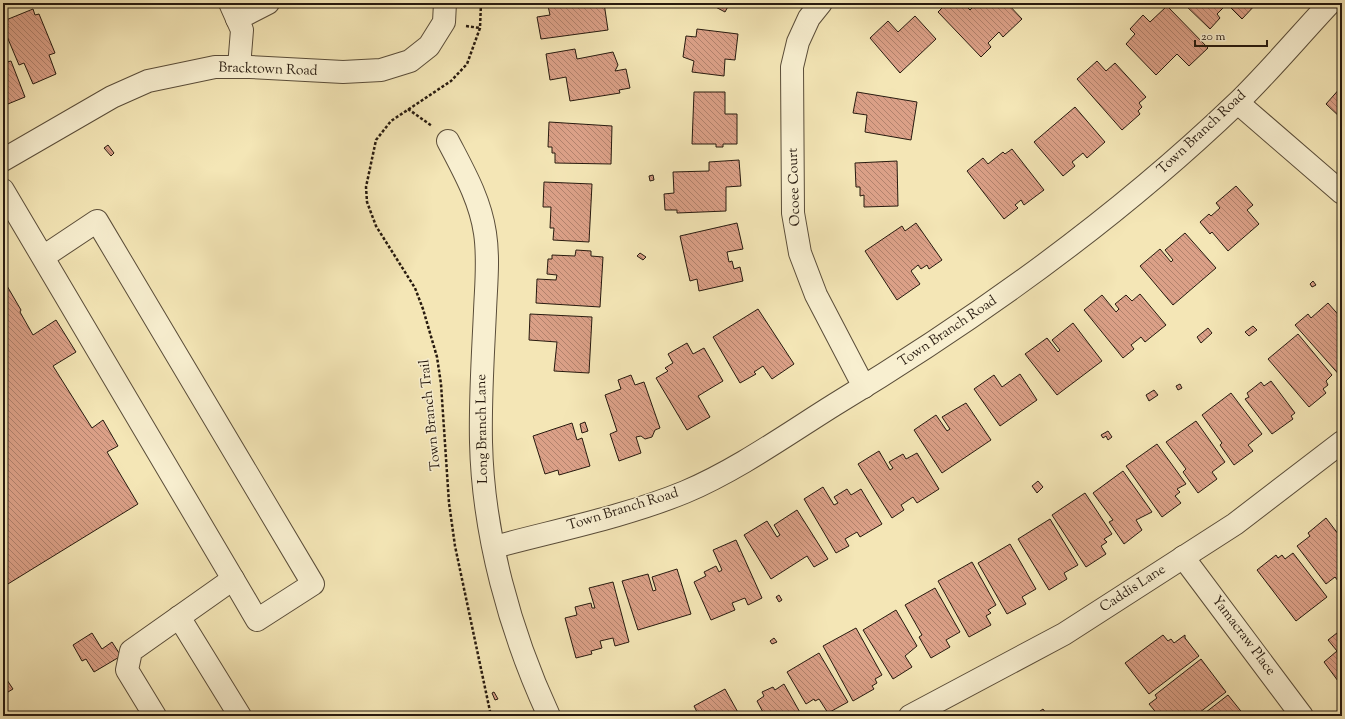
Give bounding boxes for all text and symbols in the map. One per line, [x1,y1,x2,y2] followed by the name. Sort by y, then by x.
[1195,22,1267,48] scale bar
[1201,28,1226,46] text: 20 m
[218,58,318,82] street label: Bracktown Road
[1153,86,1251,180] street label: Town Branch Road
[784,147,806,227] street label: Ocoee Court
[895,291,1001,372] street label: Town Branch Road
[415,358,447,472] street label: Town Branch Trail
[472,374,494,484] street label: Long Branch Lane
[565,484,681,536] street label: Town Branch Road
[1096,560,1170,618] street label: Caddis Lane
[1206,592,1280,680] street label: Yamacraw Place

